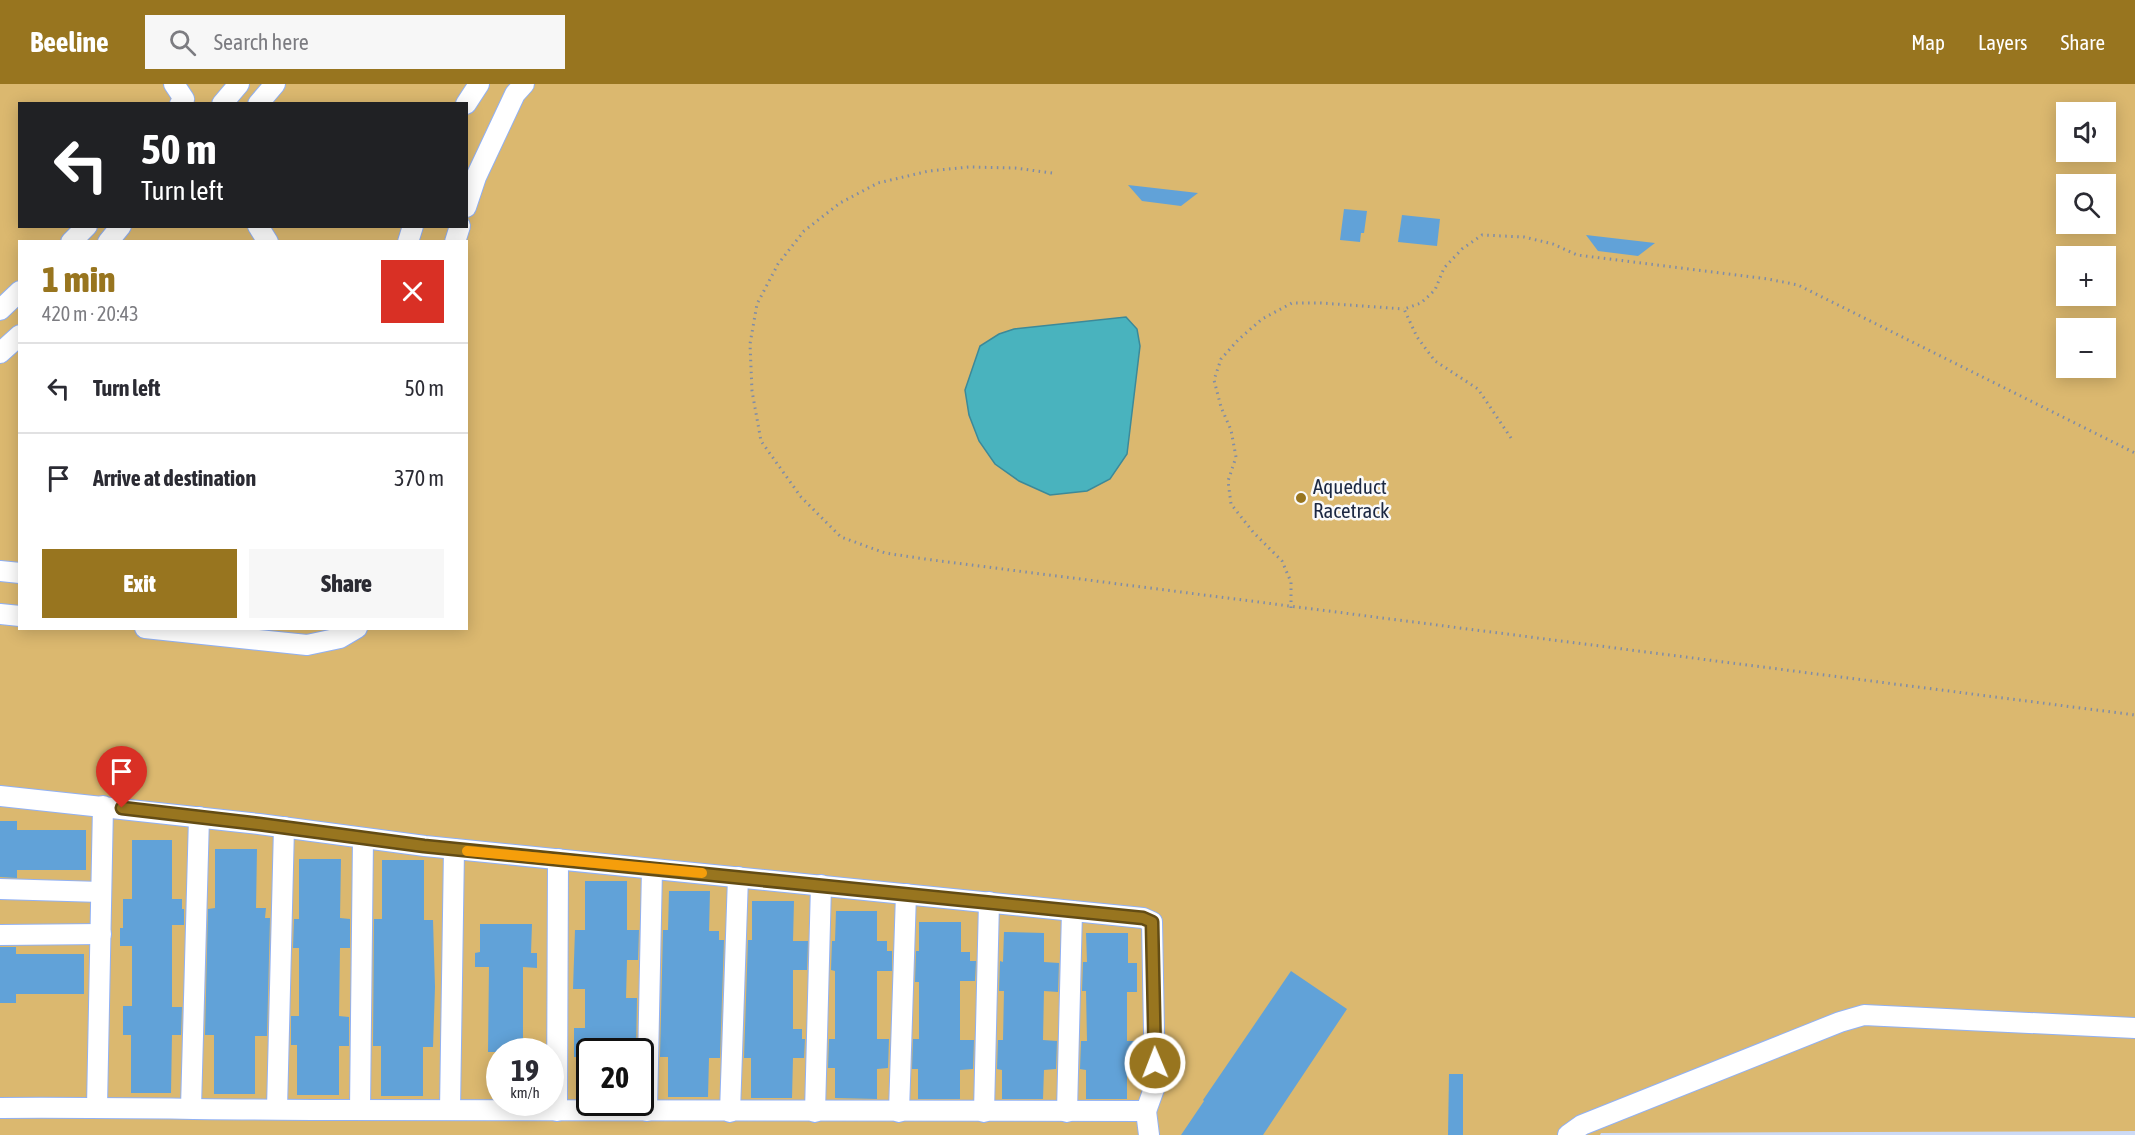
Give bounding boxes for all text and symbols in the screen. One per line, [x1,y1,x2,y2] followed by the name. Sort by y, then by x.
[145,15,565,69] search box
[30,26,109,58] text: Beeline
[166,26,199,59] icon: search
[214,29,309,55] text: Search here
[1911,30,1945,54] text: Map
[1978,30,2028,54] text: Layers
[2061,30,2105,54] text: Share
[2056,102,2116,378] map controls
[2056,102,2116,162] button: sound
[141,125,216,173] text: 50 m
[42,126,120,204] icon: left
[2056,174,2116,234] button: search
[141,175,224,206] text: Turn left
[2056,246,2116,306] button: +
[42,258,116,300] text: 1 min
[381,260,444,323] button: close
[42,302,139,325] text: 420 m · 20:43
[2056,318,2116,378] button: −
[42,372,75,405] icon: left
[93,375,160,401] text: Turn left
[404,375,444,401] text: 50 m
[42,462,75,495] icon: arrive
[93,465,256,491] text: Arrive at destination
[394,465,444,491] text: 370 m
[1313,474,1389,522] place label: Aqueduct Racetrack
[1294,491,1308,505] marker: Aqueduct Racetrack
[42,549,237,618] button: Exit
[249,549,444,618] button: Share
[96,746,147,808] pin
[105,755,138,788] icon: arrive
[1123,1031,1187,1095] position arrow
[576,1038,654,1116] speed limit sign: 20
[511,1053,539,1087] text: 19
[510,1084,540,1101] text: km/h

